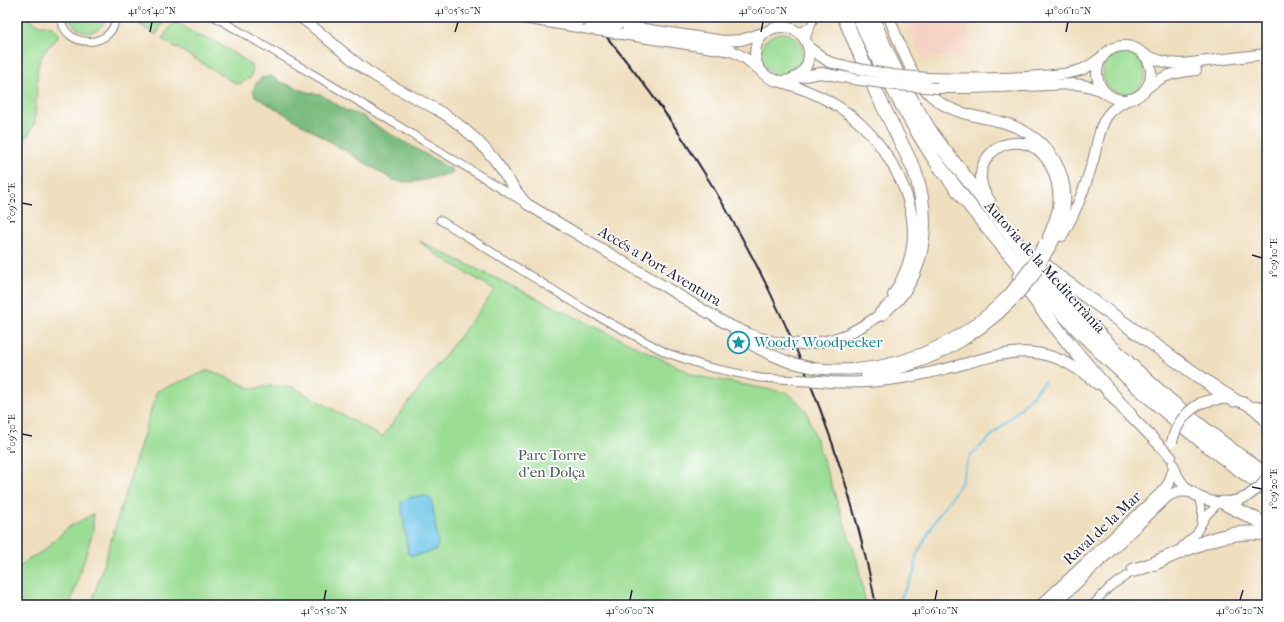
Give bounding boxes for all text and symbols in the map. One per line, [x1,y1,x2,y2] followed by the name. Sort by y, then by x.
[128,5,176,17] text: 41°05'40"N
[435,5,482,17] text: 41°05'50"N
[739,5,788,17] text: 41°06'00"N
[1045,5,1092,17] text: 41°06'10"N
[6,183,18,223] text: 1°09'20"E
[980,196,1110,338] street label: Autovia de la Mediterrània
[594,222,726,310] street label: Accés a Port Aventura
[1268,238,1280,278] text: 1°09'10"E
[725,329,751,355] place icon: Woody Woodpecker
[753,333,883,351] place label: Woody Woodpecker
[6,414,18,454] text: 1°09'30"E
[518,446,587,481] park label: Parc Torre d'en Dolça
[1268,469,1280,509] text: 1°09'20"E
[1059,487,1145,569] street label: Raval de la Mar
[301,605,348,617] text: 41°05'50"N
[606,605,655,617] text: 41°06'00"N
[912,605,959,617] text: 41°06'10"N
[1216,605,1265,617] text: 41°06'20"N

